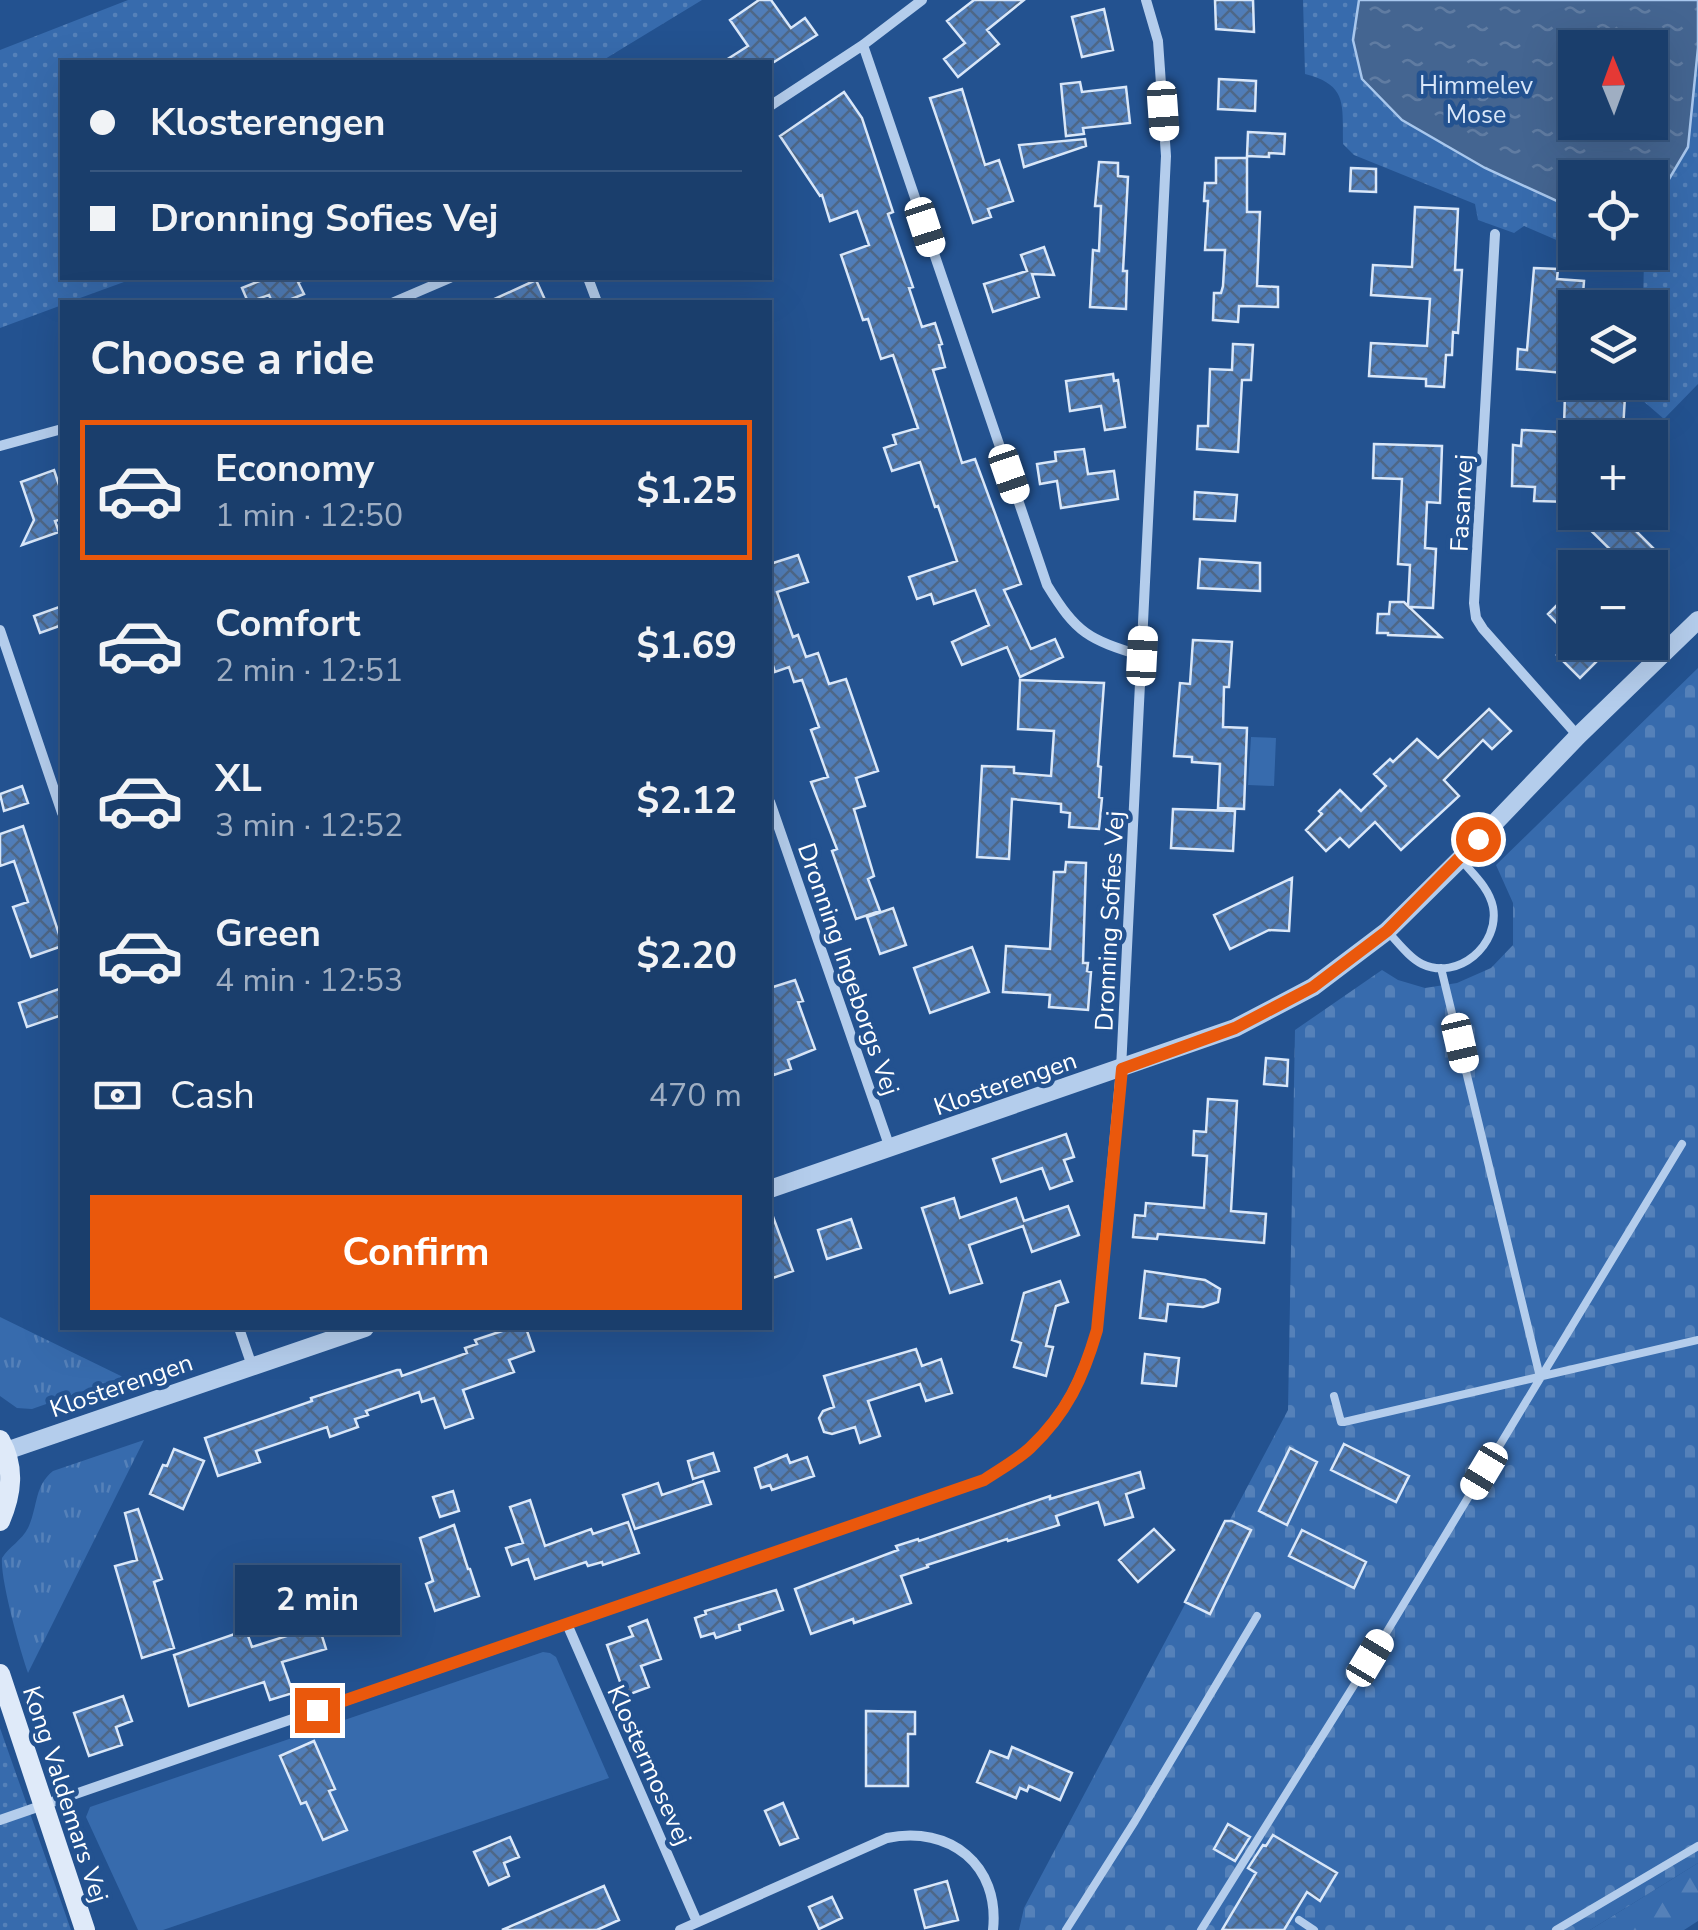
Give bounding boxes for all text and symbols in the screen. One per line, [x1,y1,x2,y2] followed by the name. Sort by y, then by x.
[1558,30,1668,140] north arrow
[1558,30,1668,660] map controls
[1419,69,1533,132] park label: Himmelev Mose
[1146,80,1180,142] car
[150,97,386,148] text: Klosterengen
[1558,160,1668,270] button: locate
[150,193,498,244] text: Dronning Sofies Vej
[901,194,949,260] car
[1558,290,1668,400] button: layers
[90,329,375,390] text: Choose a ride
[1558,420,1668,530] button: +
[985,441,1033,507] car
[215,443,374,494] text: Economy
[95,445,185,535] icon: car
[1442,453,1482,553] street label: Fasanvej
[636,465,737,516] text: $1.25
[215,494,403,537] text: 1 min · 12:50
[1558,550,1668,660] button: −
[215,598,360,649] text: Comfort
[95,600,185,690] icon: car
[636,620,737,671] text: $1.69
[1125,625,1159,687] car
[215,649,403,692] text: 2 min · 12:51
[215,753,262,804] text: XL
[95,755,185,845] icon: car
[636,775,737,826] text: $2.12
[215,804,403,847] text: 3 min · 12:52
[1087,810,1133,1032] street label: Dronning Sofies Vej
[1456,817,1501,862] route start
[789,839,907,1100] street label: Dronning Ingeborgs Vej
[215,908,321,959] text: Green
[95,910,185,1000] icon: car
[636,930,737,981] text: $2.20
[215,959,403,1002] text: 4 min · 12:53
[1439,1010,1481,1076] car
[929,1044,1081,1124] street label: Klosterengen
[90,1068,145,1123] icon: cash
[170,1070,255,1121] text: Cash
[649,1074,742,1117] text: 470 m
[90,1195,742,1310] button: Confirm
[45,1346,197,1426] street label: Klosterengen
[1456,1438,1512,1504] car
[234,1565,400,1635] callout: 2 min
[276,1578,359,1621] text: 2 min
[1342,1625,1398,1691] car
[599,1680,700,1851] street label: Klostermosevej
[14,1682,116,1907] street label: Kong Valdemars Vej
[295,1688,340,1733] route end

